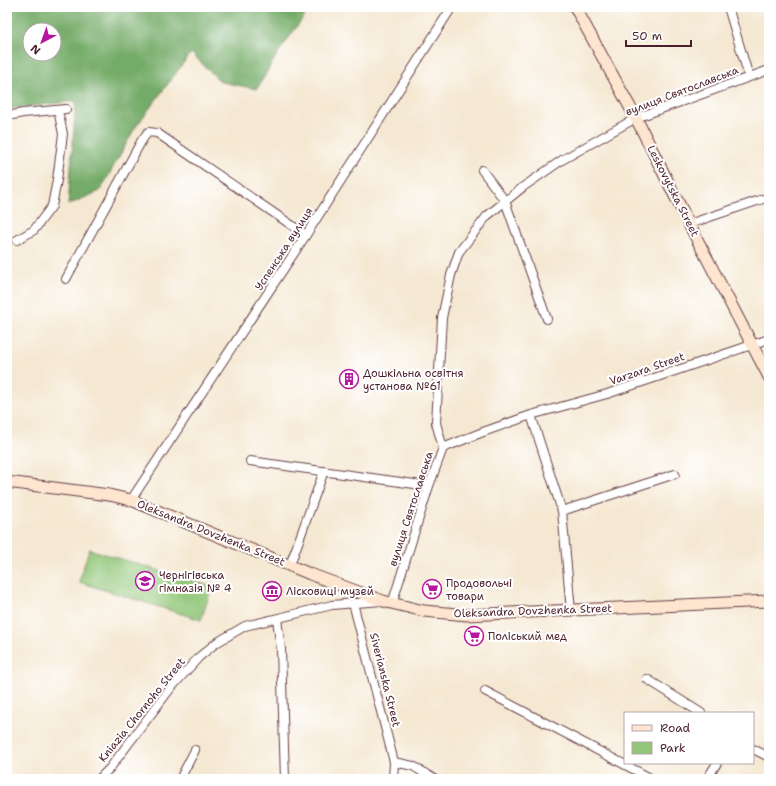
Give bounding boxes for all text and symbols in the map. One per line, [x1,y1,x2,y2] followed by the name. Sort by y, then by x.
[22,22,62,62] north arrow
[626,22,691,48] scale bar
[632,28,662,44] text: 50 m
[27,40,44,58] text: N
[623,62,741,119] street label: вулиця Святославська
[643,143,703,239] street label: Leskovytska Street
[252,205,316,293] street label: Успенська вулиця
[608,349,687,389] street label: Varzara Street
[363,366,464,394] place label: Дошкільна освітня установа №61
[338,368,360,390] building icon: Дошкільна освітня установа №61
[385,450,437,568] street label: вулиця Святославська
[135,496,288,570] street label: Oleksandra Dovzhenka Street
[159,568,232,596] place label: Чернігівська гімназія № 4
[134,570,156,592] school or university icon: Чернігівська гімназія № 4
[446,576,512,604] place label: Продовольчі товари
[421,578,443,600] supermarket icon: Продовольчі товари
[261,580,283,602] museum icon: Лісковиці музей
[286,584,374,599] place label: Лісковиці музей
[453,601,613,621] street label: Oleksandra Dovzhenka Street
[463,625,485,647] supermarket icon: Поліський мед
[488,629,567,644] place label: Поліський мед
[366,631,404,729] street label: Siverianska Street
[95,654,189,765] street label: Kniazia Chornoho Street
[624,712,754,764] legend
[660,720,691,736] text: Road
[660,740,686,756] text: Park

